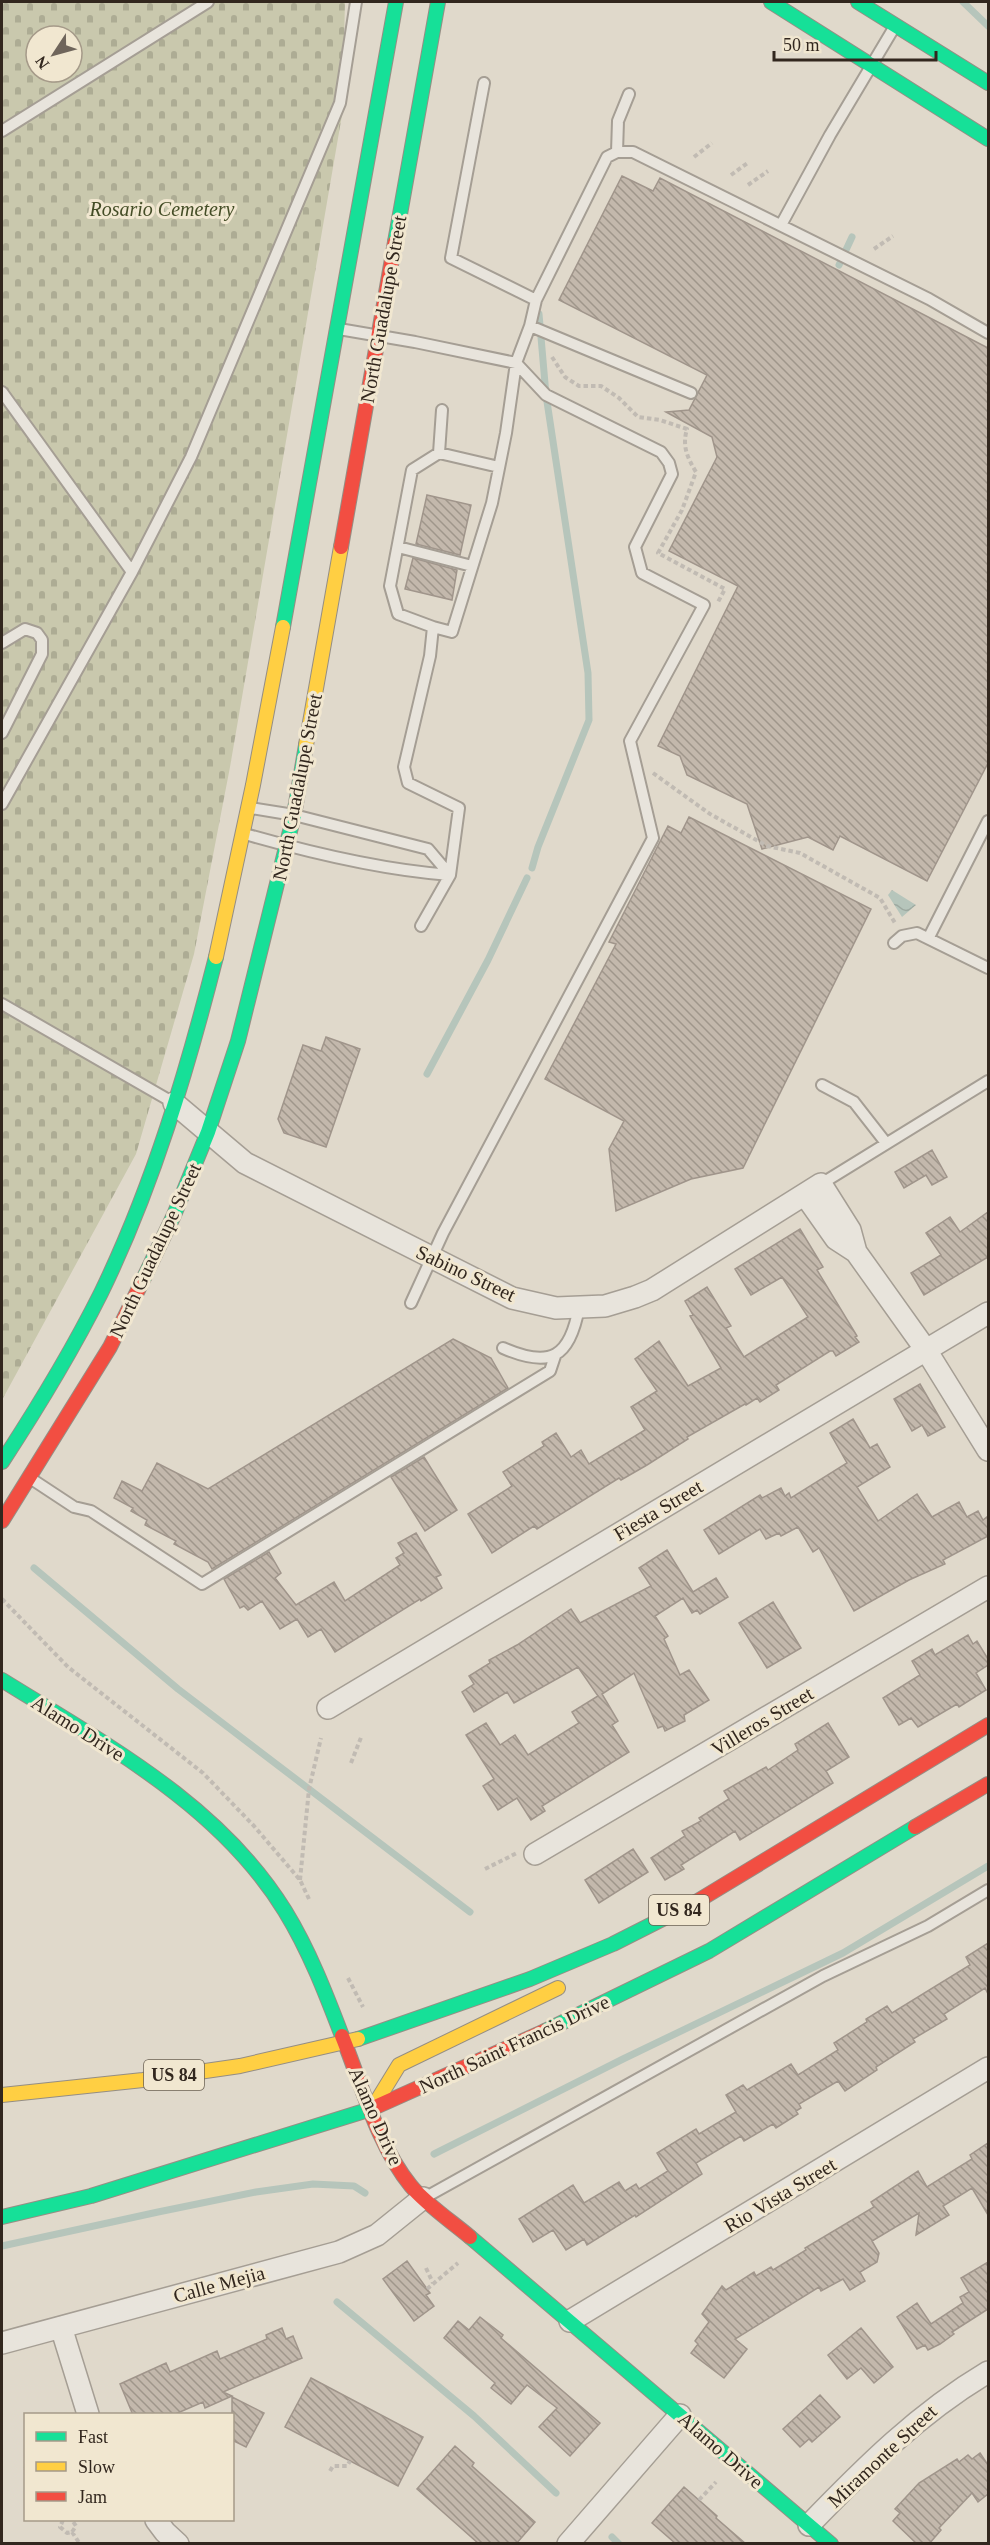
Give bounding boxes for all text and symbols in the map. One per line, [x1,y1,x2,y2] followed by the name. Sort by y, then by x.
[24,24,84,84] north arrow
[774,24,936,62] scale bar
[783,35,820,55] text: 50 m
[32,52,53,72] text: N
[89,198,235,221] park label: Rosario Cemetery
[356,213,411,405] street label: North Guadalupe Street
[268,691,327,883] street label: North Guadalupe Street
[105,1159,206,1341] street label: North Guadalupe Street
[413,1240,520,1306] street label: Sabino Street
[610,1475,707,1545] street label: Fiesta Street
[707,1682,817,1760] street label: Villeros Street
[28,1691,128,1765] street label: Alamo Drive
[649,1895,709,1925] road number: US 84
[415,1990,613,2098] street label: North Saint Francis Drive
[144,2060,204,2090] road number: US 84
[345,2064,407,2169] street label: Alamo Drive
[720,2153,840,2237] street label: Rio Vista Street
[171,2261,268,2308] street label: Calle Mejia
[823,2400,941,2512] street label: Miramonte Street
[674,2407,768,2493] street label: Alamo Drive
[24,2413,234,2521] legend
[78,2427,108,2447] text: Fast
[78,2457,115,2477] text: Slow
[78,2487,107,2507] text: Jam

